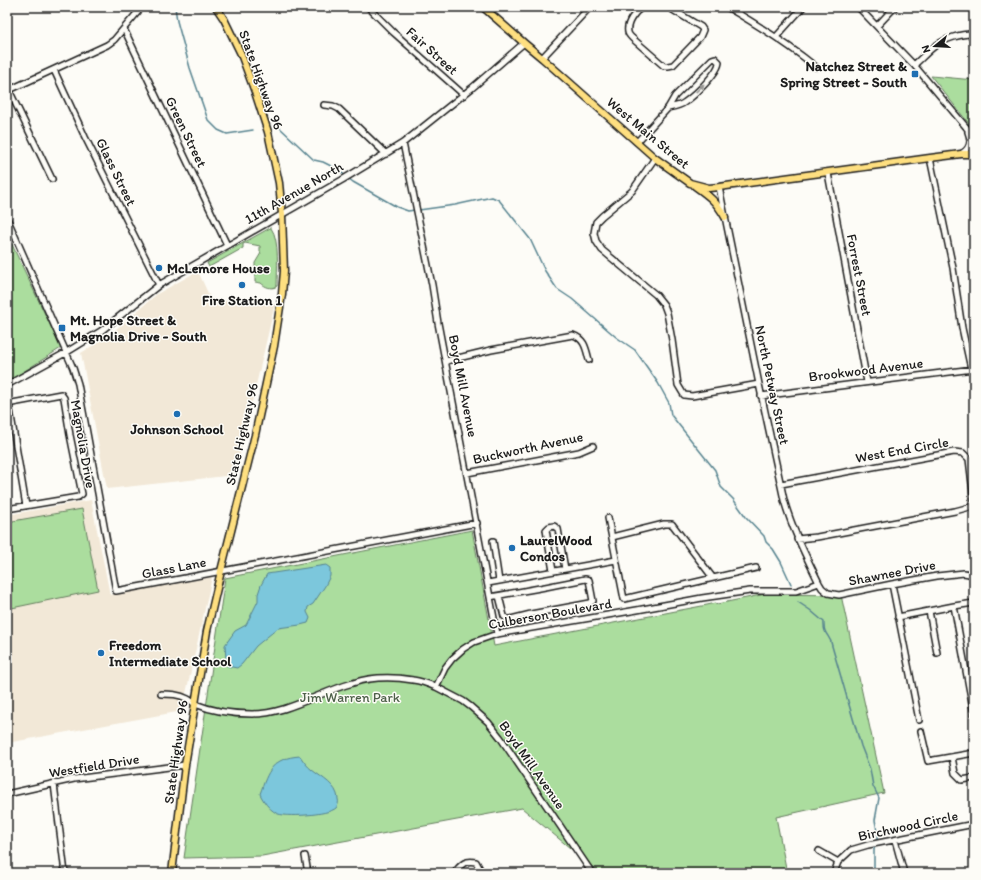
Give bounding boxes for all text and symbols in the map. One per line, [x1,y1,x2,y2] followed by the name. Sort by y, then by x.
[403,23,461,79] street label: Fair Street
[915,26,955,66] north arrow
[235,28,287,132] street label: State Highway 96
[919,43,933,54] text: N
[780,58,908,91] place label: Natchez Street & Spring Street - South
[910,69,920,79] marker: Natchez Street & Spring Street - South
[695,83,705,93] one-way arrow
[162,94,210,170] street label: Green Street
[603,94,693,172] street label: West Main Street
[92,135,140,209] street label: Glass Street
[242,158,347,228] street label: 11th Avenue North
[843,232,875,318] street label: Forrest Street
[167,260,270,277] place label: McLemore House
[154,263,164,273] marker: McLemore House
[237,280,247,290] marker: Fire Station 1
[202,292,283,309] place label: Fire Station 1
[70,312,208,345] place label: Mt. Hope Street & Magnolia Drive - South
[57,323,67,333] marker: Mt. Hope Street & Magnolia Drive - South
[751,324,793,446] street label: North Petway Street
[445,333,481,439] street label: Boyd Mill Avenue
[808,355,925,385] street label: Brookwood Avenue
[222,381,262,487] street label: State Highway 96
[67,398,99,490] street label: Magnolia Drive
[172,409,182,419] marker: Johnson School
[129,421,225,438] place label: Johnson School
[471,428,585,468] street label: Buckworth Avenue
[854,433,950,467] street label: West End Circle
[520,532,593,565] place label: LaurelWood Condos
[507,543,517,553] marker: LaurelWood Condos
[140,553,208,583] street label: Glass Lane
[847,556,937,590] street label: Shawnee Drive
[487,595,613,633] street label: Culberson Boulevard
[109,637,232,670] place label: Freedom Intermediate School
[96,648,106,658] marker: Freedom Intermediate School
[300,689,401,706] park label: Jim Warren Park
[160,699,192,805] street label: State Highway 96
[495,718,569,813] street label: Boyd Mill Avenue
[48,750,141,782] street label: Westfield Drive
[856,807,960,845] street label: Birchwood Circle

